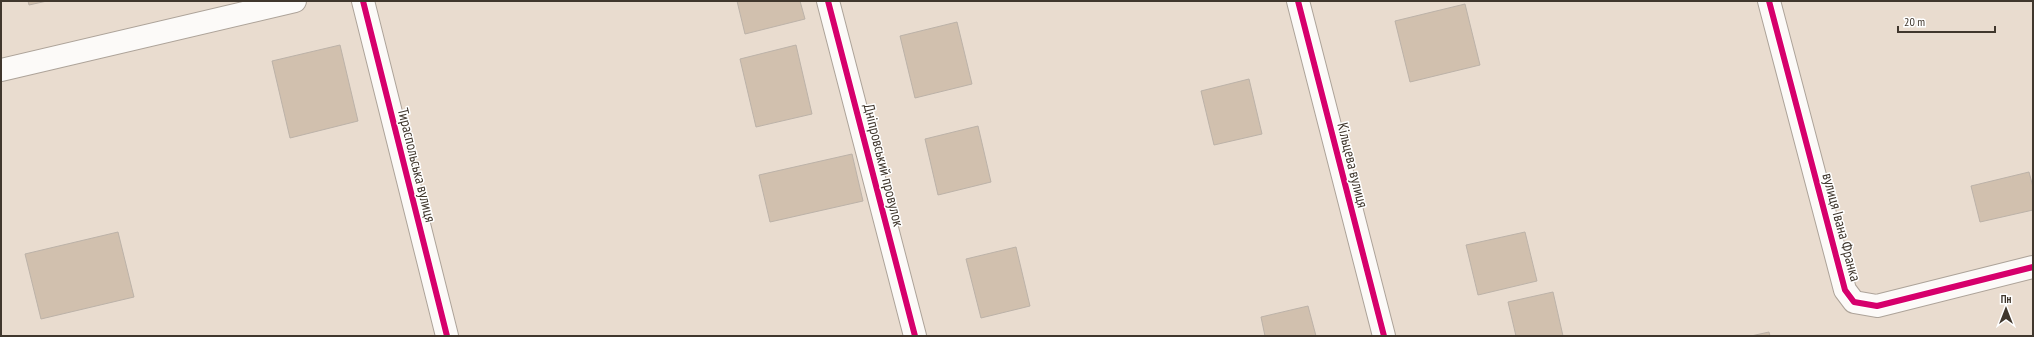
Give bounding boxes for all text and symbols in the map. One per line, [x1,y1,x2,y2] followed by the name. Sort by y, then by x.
[1898,8,1995,34] scale bar
[1904,14,1925,29] text: 20 m
[860,102,908,229] street label: Дніпровський провулок
[394,106,440,224] street label: Тираспольська вулиця
[1333,120,1373,210] street label: Кільцева вулиця
[1818,171,1866,283] street label: вулиця Івана Франка
[1986,289,2026,329] north arrow
[2001,292,2011,306] text: Пн

